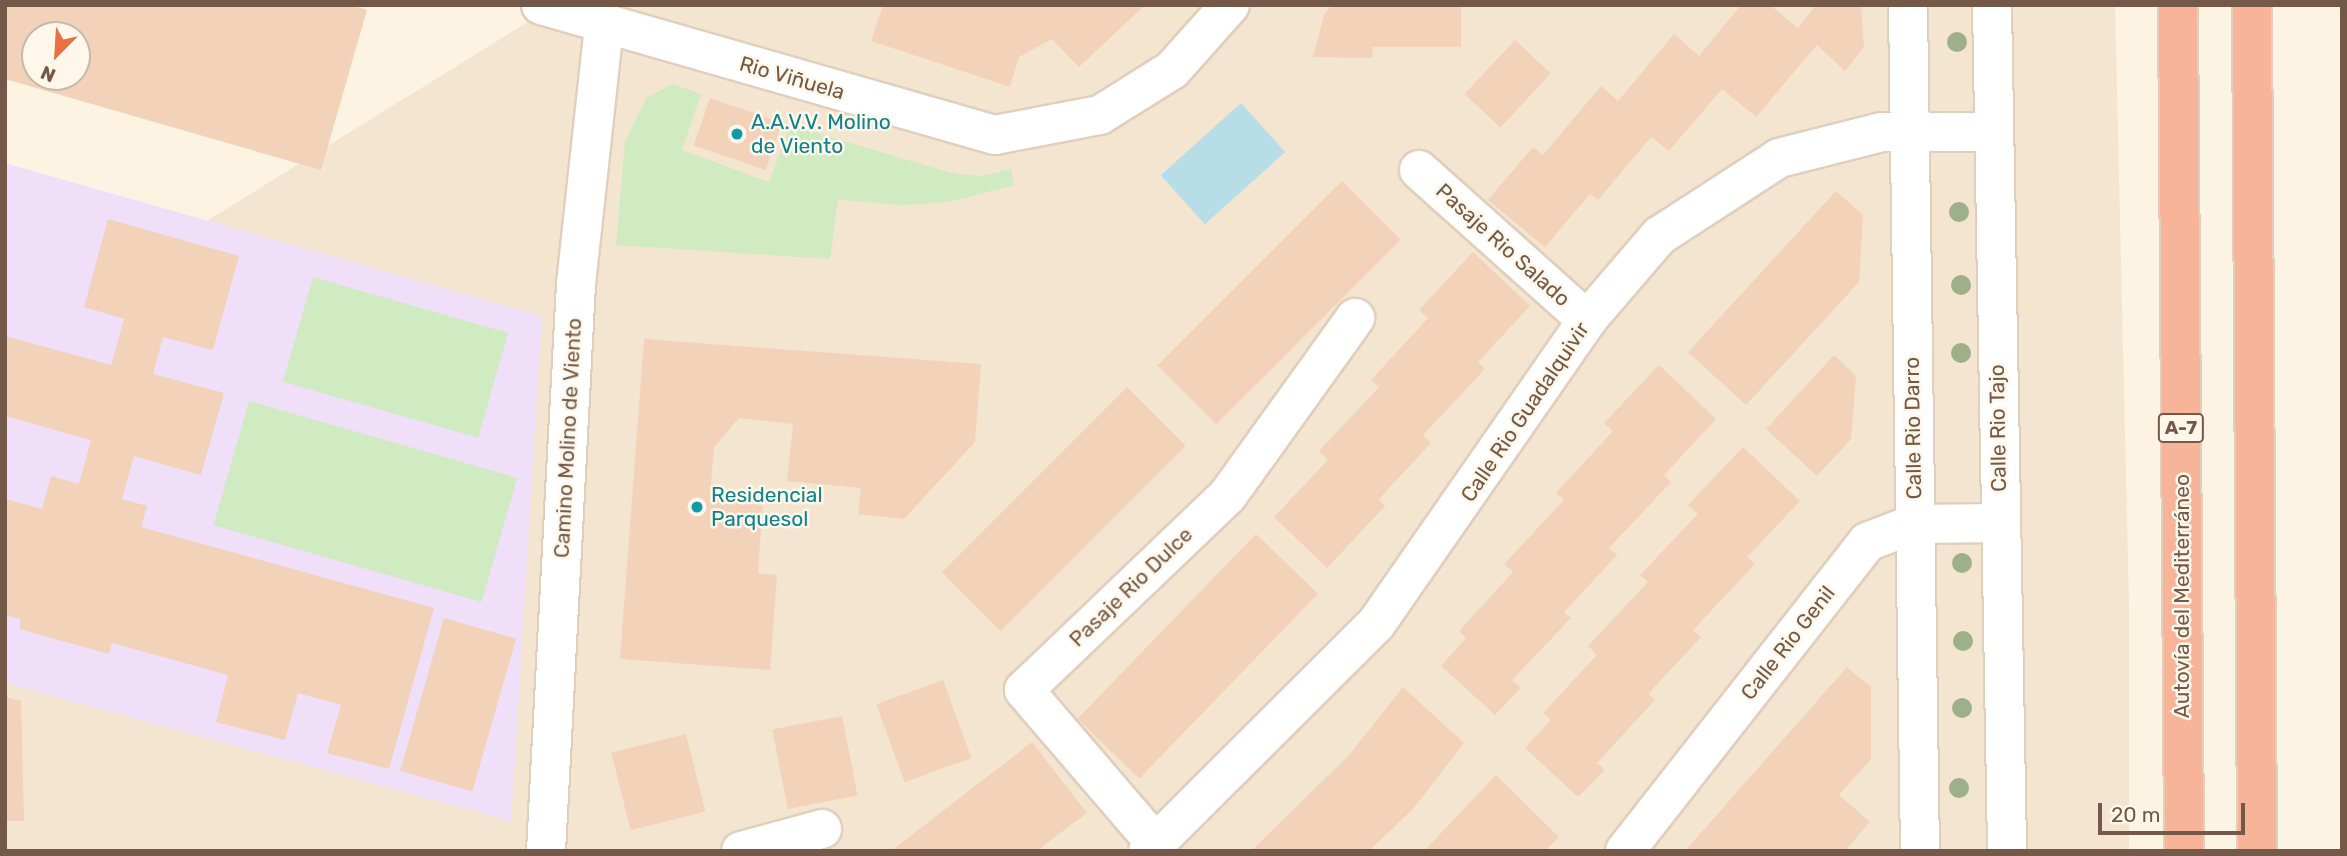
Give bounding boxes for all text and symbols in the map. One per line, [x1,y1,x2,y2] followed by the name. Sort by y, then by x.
[21,21,91,91] north arrow
[736,51,848,105] street label: Rio Viñuela
[37,61,59,87] text: N
[751,109,891,159] place label: A.A.V.V. Molino de Viento
[729,126,745,142] marker: A.A.V.V. Molino de Viento
[1431,178,1575,312] street label: Pasaje Rio Salado
[549,317,587,559] street label: Camino Molino de Viento
[1455,317,1595,507] street label: Calle Rio Guadalquivir
[1899,356,1927,500] street label: Calle Rio Darro
[1984,364,2012,492] street label: Calle Rio Tajo
[2156,412,2206,444] road number: A-7
[2169,474,2195,718] street label: Autovía del Mediterráneo
[711,482,823,532] place label: Residencial Parquesol
[689,499,705,515] marker: Residencial Parquesol
[1064,522,1198,652] street label: Pasaje Rio Dulce
[1736,581,1840,705] street label: Calle Rio Genil
[2102,790,2249,834] scale bar
[2111,802,2160,827] text: 20 m

